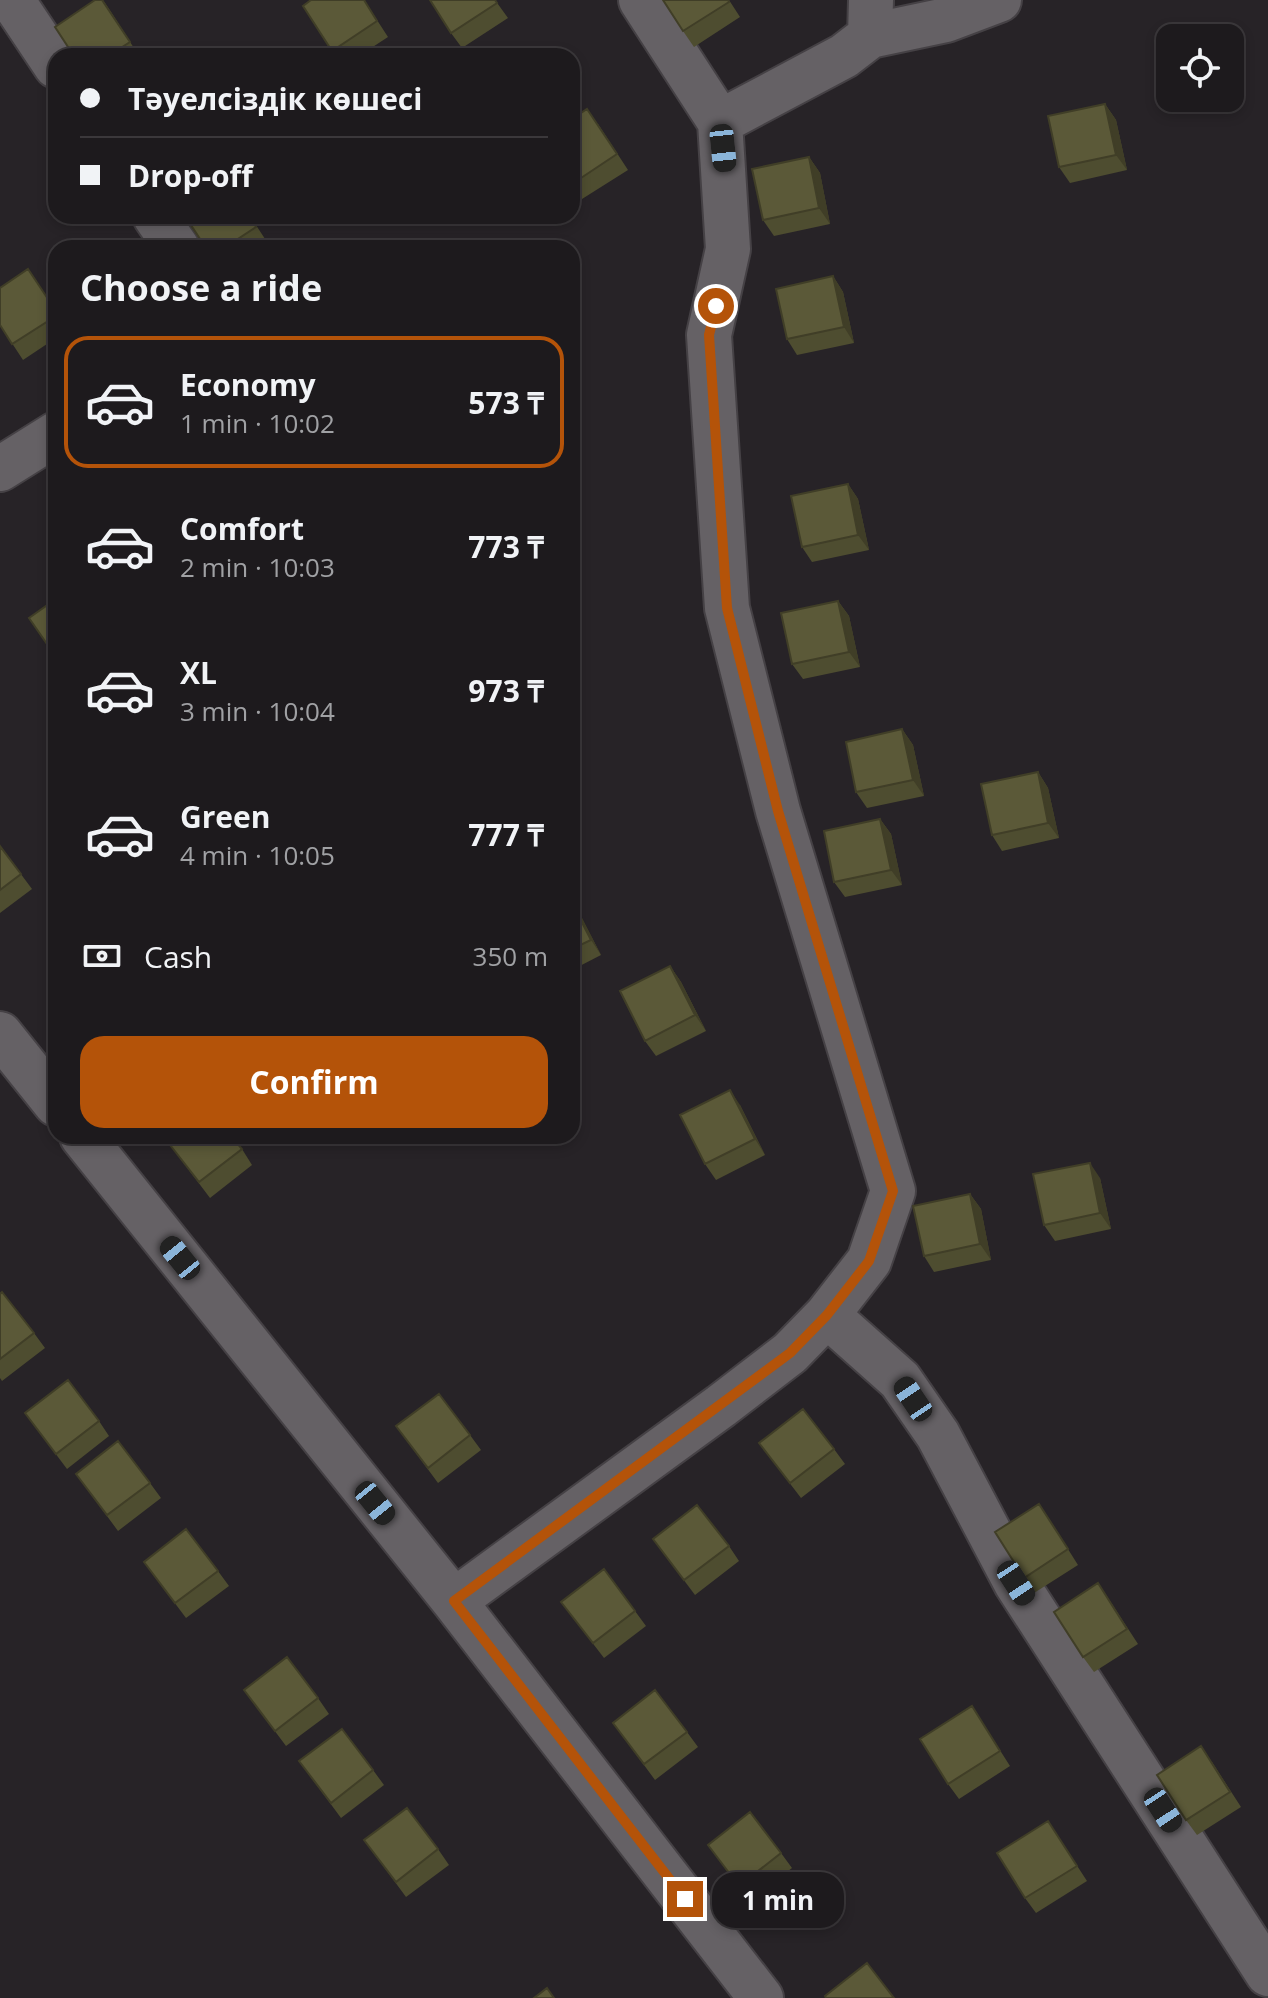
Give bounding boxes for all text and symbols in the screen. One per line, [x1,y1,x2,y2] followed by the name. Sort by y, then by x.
[1156,24,1244,112] map controls
[1156,24,1244,112] button: locate
[128,78,422,119] text: Тәуелсіздік көшесі
[709,123,737,173] car
[128,155,253,196] text: Drop-off
[80,263,322,312] text: Choose a ride
[698,288,734,324] route start
[180,364,316,405] text: Economy
[84,366,156,438] icon: car
[468,382,544,423] text: 573 ₸
[180,405,335,441] text: 1 min · 10:02
[180,508,304,549] text: Comfort
[84,510,156,582] icon: car
[468,526,544,567] text: 773 ₸
[180,549,335,585] text: 2 min · 10:03
[180,652,217,693] text: XL
[84,654,156,726] icon: car
[468,670,544,711] text: 973 ₸
[180,693,335,729] text: 3 min · 10:04
[180,796,271,837] text: Green
[84,798,156,870] icon: car
[468,814,544,855] text: 777 ₸
[180,837,335,873] text: 4 min · 10:05
[80,934,124,978] icon: cash
[144,936,212,977] text: Cash
[473,938,548,974] text: 350 m
[80,1036,548,1128] button: Confirm
[156,1232,204,1284] car
[890,1372,936,1426] car
[351,1477,399,1529] car
[993,1556,1039,1610] car
[1140,1783,1186,1837] car
[713,1871,845,1927] callout: 1 min
[667,1881,703,1917] route end
[742,1882,814,1918] text: 1 min

